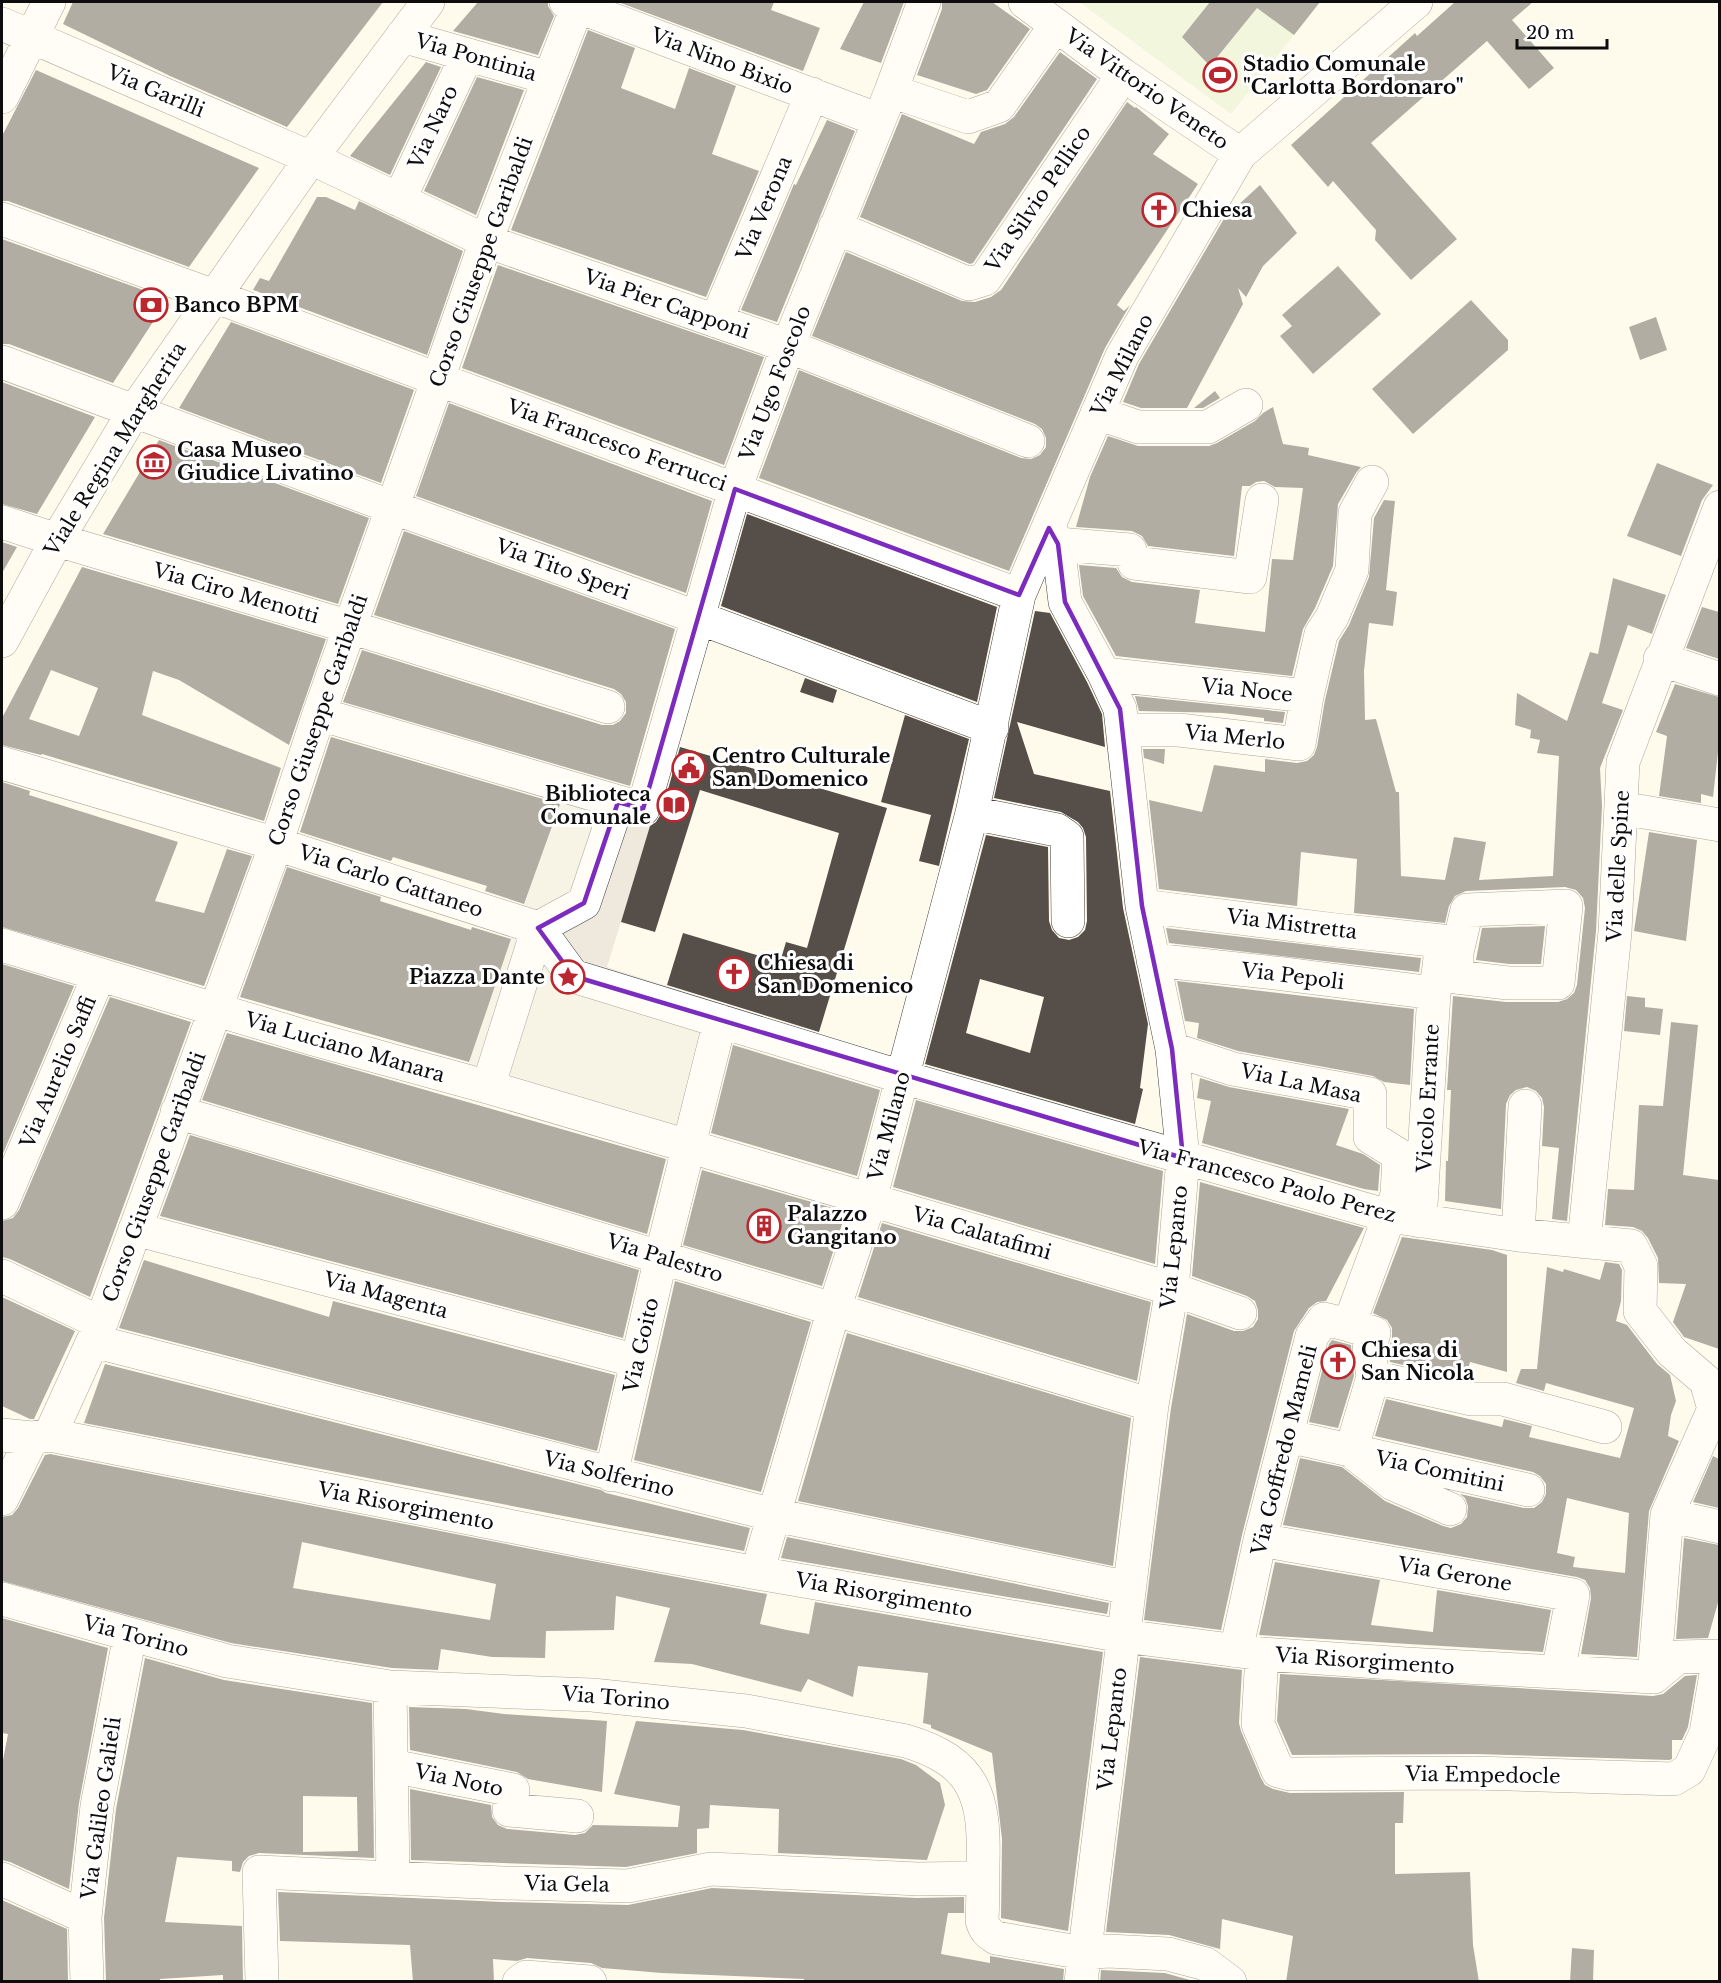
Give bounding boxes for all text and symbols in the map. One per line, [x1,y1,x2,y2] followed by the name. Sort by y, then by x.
[1517,12,1607,50] scale bar
[647,22,797,99] street label: Via Nino Bixio
[1526,22,1574,44] text: 20 m
[1060,23,1233,155] street label: Via Vittorio Veneto
[412,28,540,86] street label: Via Pontinia
[1243,52,1464,99] place label: Stadio Comunale "Carlotta Bordonaro"
[1202,57,1238,93] sports icon: Stadio Comunale "Carlotta Bordonaro"
[103,59,209,122] street label: Via Garilli
[403,81,463,174] street label: Via Naro
[980,121,1096,277] street label: Via Silvio Pellico
[424,133,538,391] street label: Corso Giuseppe Garibaldi
[731,151,797,265] street label: Via Verona
[1141,192,1177,228] church icon: Chiesa
[1182,198,1253,222] place label: Chiesa
[580,264,753,344] street label: Via Pier Capponi
[133,287,169,323] bank icon: Banco BPM
[174,293,299,317] place label: Banco BPM
[734,302,816,465] street label: Via Ugo Foscolo
[1085,310,1158,421] street label: Via Milano
[39,337,191,561] street label: Viale Regina Margherita
[503,394,730,496] street label: Via Francesco Ferrucci
[177,438,354,485] place label: Casa Museo Giudice Livatino
[136,444,172,480] museum icon: Casa Museo Giudice Livatino
[492,533,634,604] street label: Via Tito Speri
[149,558,322,628] street label: Via Ciro Menotti
[264,591,373,849] street label: Corso Giuseppe Garibaldi
[1199,673,1294,707] street label: Via Noce
[1183,720,1286,754] street label: Via Merlo
[712,744,891,791] place label: Centro Culturale San Domenico
[671,750,707,786] public building icon: Centro Culturale San Domenico
[540,782,652,829] place label: Biblioteca Comunale
[656,787,692,823] library icon: Biblioteca Comunale
[1602,789,1634,944] street label: Via delle Spine
[295,840,486,922] street label: Via Carlo Cattaneo
[1224,904,1359,944] street label: Via Mistretta
[757,951,913,998] place label: Chiesa di San Domenico
[716,956,752,992] church icon: Chiesa di San Domenico
[1239,958,1346,994] street label: Via Pepoli
[550,959,586,995] place icon: Piazza Dante
[409,965,545,989] place label: Piazza Dante
[15,992,101,1153] street label: Via Aurelio Saffi
[242,1007,448,1087] street label: Via Luciano Manara
[1412,1023,1444,1174] street label: Vicolo Errante
[97,1048,211,1306] street label: Corso Giuseppe Garibaldi
[1237,1058,1365,1108] street label: Via La Masa
[863,1069,915,1184] street label: Via Milano
[1134,1135,1399,1227] street label: Via Francesco Paolo Perez
[1155,1184,1192,1311] street label: Via Lepanto
[909,1201,1054,1264] street label: Via Calatafimi
[787,1202,897,1249] place label: Palazzo Gangitano
[746,1208,782,1244] building icon: Palazzo Gangitano
[603,1229,726,1287] street label: Via Palestro
[320,1267,452,1323] street label: Via Magenta
[618,1295,664,1396] street label: Via Goito
[1361,1338,1475,1385] place label: Chiesa di San Nicola
[1246,1342,1322,1559] street label: Via Goffredo Mameli
[1320,1344,1356,1380] church icon: Chiesa di San Nicola
[1372,1445,1507,1496] street label: Via Comitini
[540,1446,677,1502] street label: Via Solferino
[315,1477,496,1535] street label: Via Risorgimento
[1395,1552,1514,1596] street label: Via Gerone
[793,1567,974,1622] street label: Via Risorgimento
[80,1610,191,1662] street label: Via Torino
[1274,1643,1455,1679] street label: Via Risorgimento
[1092,1666,1131,1793] street label: Via Lepanto
[560,1681,671,1715] street label: Via Torino
[76,1715,126,1902] street label: Via Galileo Galieli
[411,1759,506,1801] street label: Via Noto
[1404,1762,1561,1788] street label: Via Empedocle
[523,1871,611,1897] street label: Via Gela

